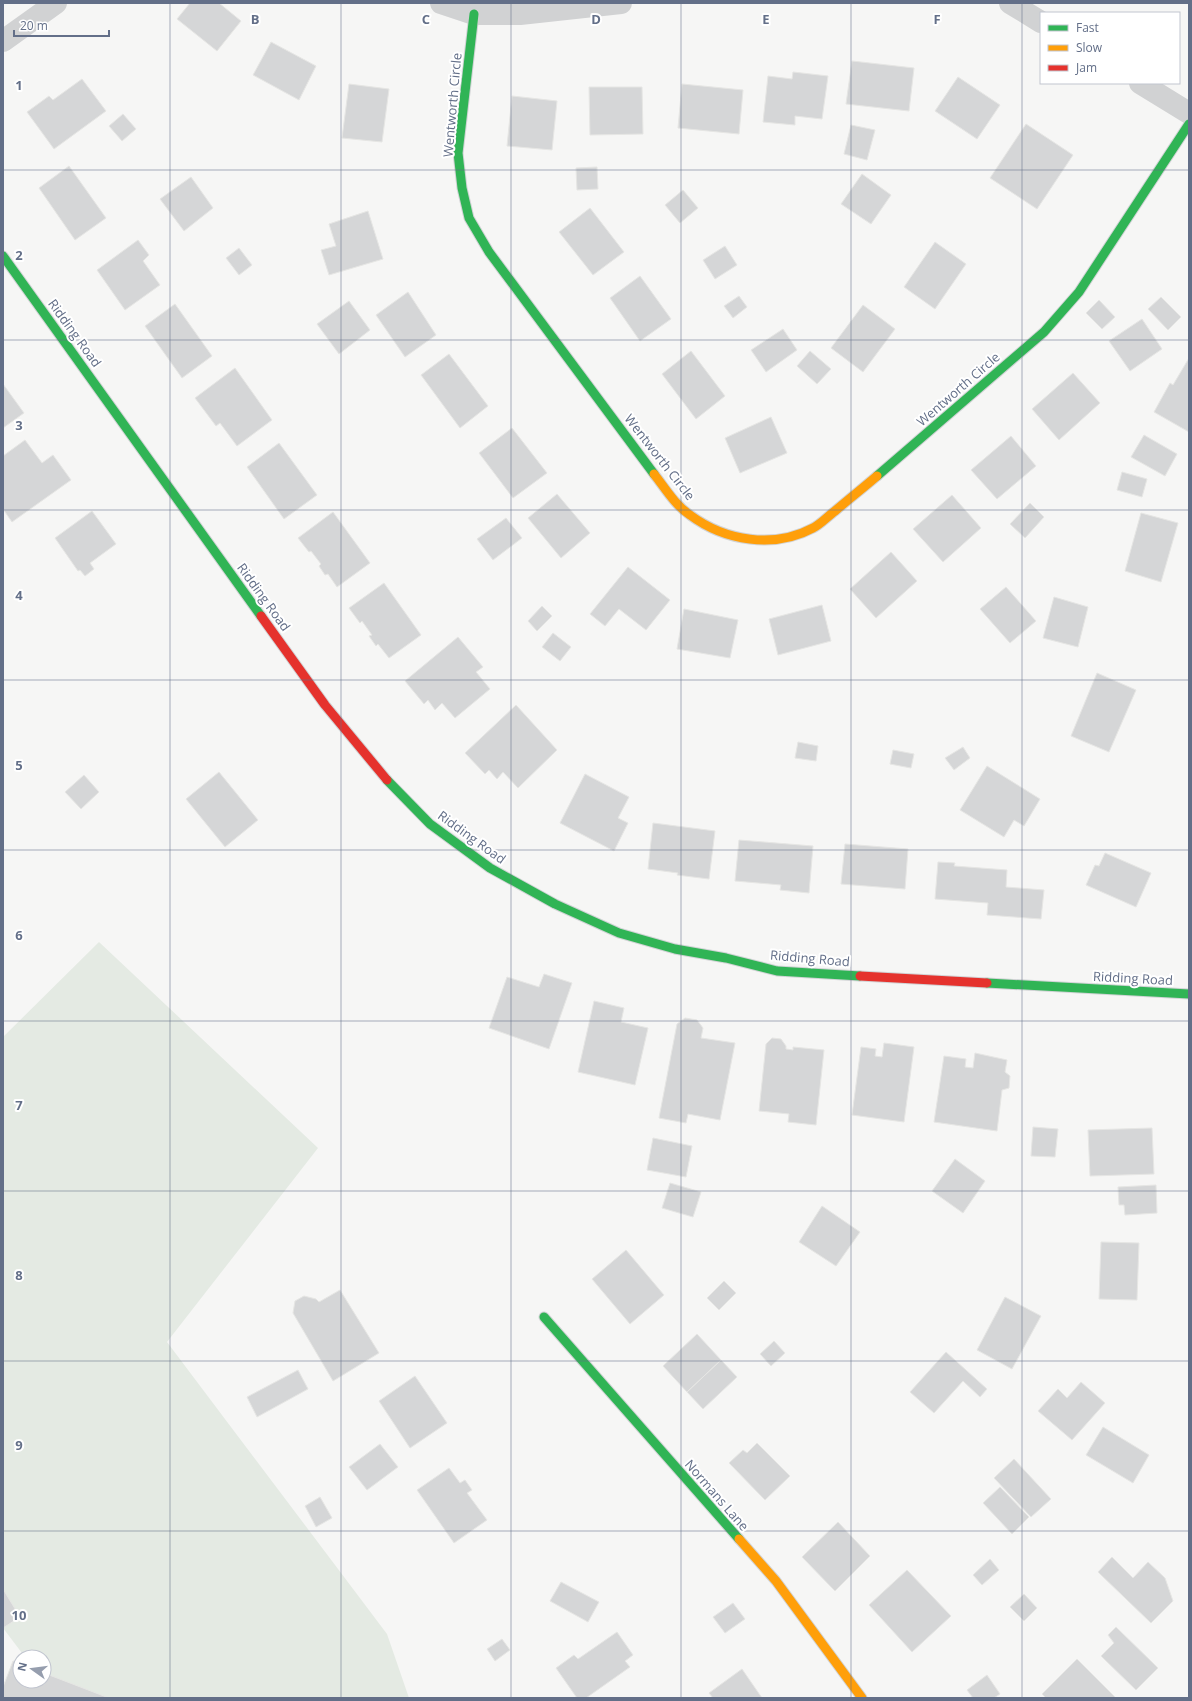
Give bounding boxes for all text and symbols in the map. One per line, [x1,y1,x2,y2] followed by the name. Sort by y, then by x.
[251,10,260,28] text: B
[422,10,430,28] text: C
[591,10,601,28] text: D
[762,10,770,28] text: E
[933,10,941,28] text: F
[14,12,109,38] scale bar
[1040,12,1180,84] legend
[20,17,48,34] text: 20 m
[1076,19,1099,36] text: Fast
[1076,39,1103,56] text: Slow
[438,52,466,158] street label: Wentworth Circle
[1075,59,1097,76] text: Jam
[15,76,23,94] text: 1
[15,246,23,264] text: 2
[44,295,106,371] street label: Ridding Road
[913,348,1003,430] street label: Wentworth Circle
[621,410,699,504] street label: Wentworth Circle
[15,416,23,434] text: 3
[233,559,295,635] street label: Ridding Road
[15,586,23,604] text: 4
[15,756,23,774] text: 5
[434,806,510,868] street label: Ridding Road
[15,926,23,944] text: 6
[769,946,851,970] street label: Ridding Road
[1093,967,1173,989] street label: Ridding Road
[15,1096,23,1114] text: 7
[15,1266,23,1284] text: 8
[15,1436,23,1454] text: 9
[681,1456,753,1534] street label: Normans Lane
[12,1606,26,1624] text: 10
[12,1649,52,1689] north arrow
[13,1660,30,1673] text: N

